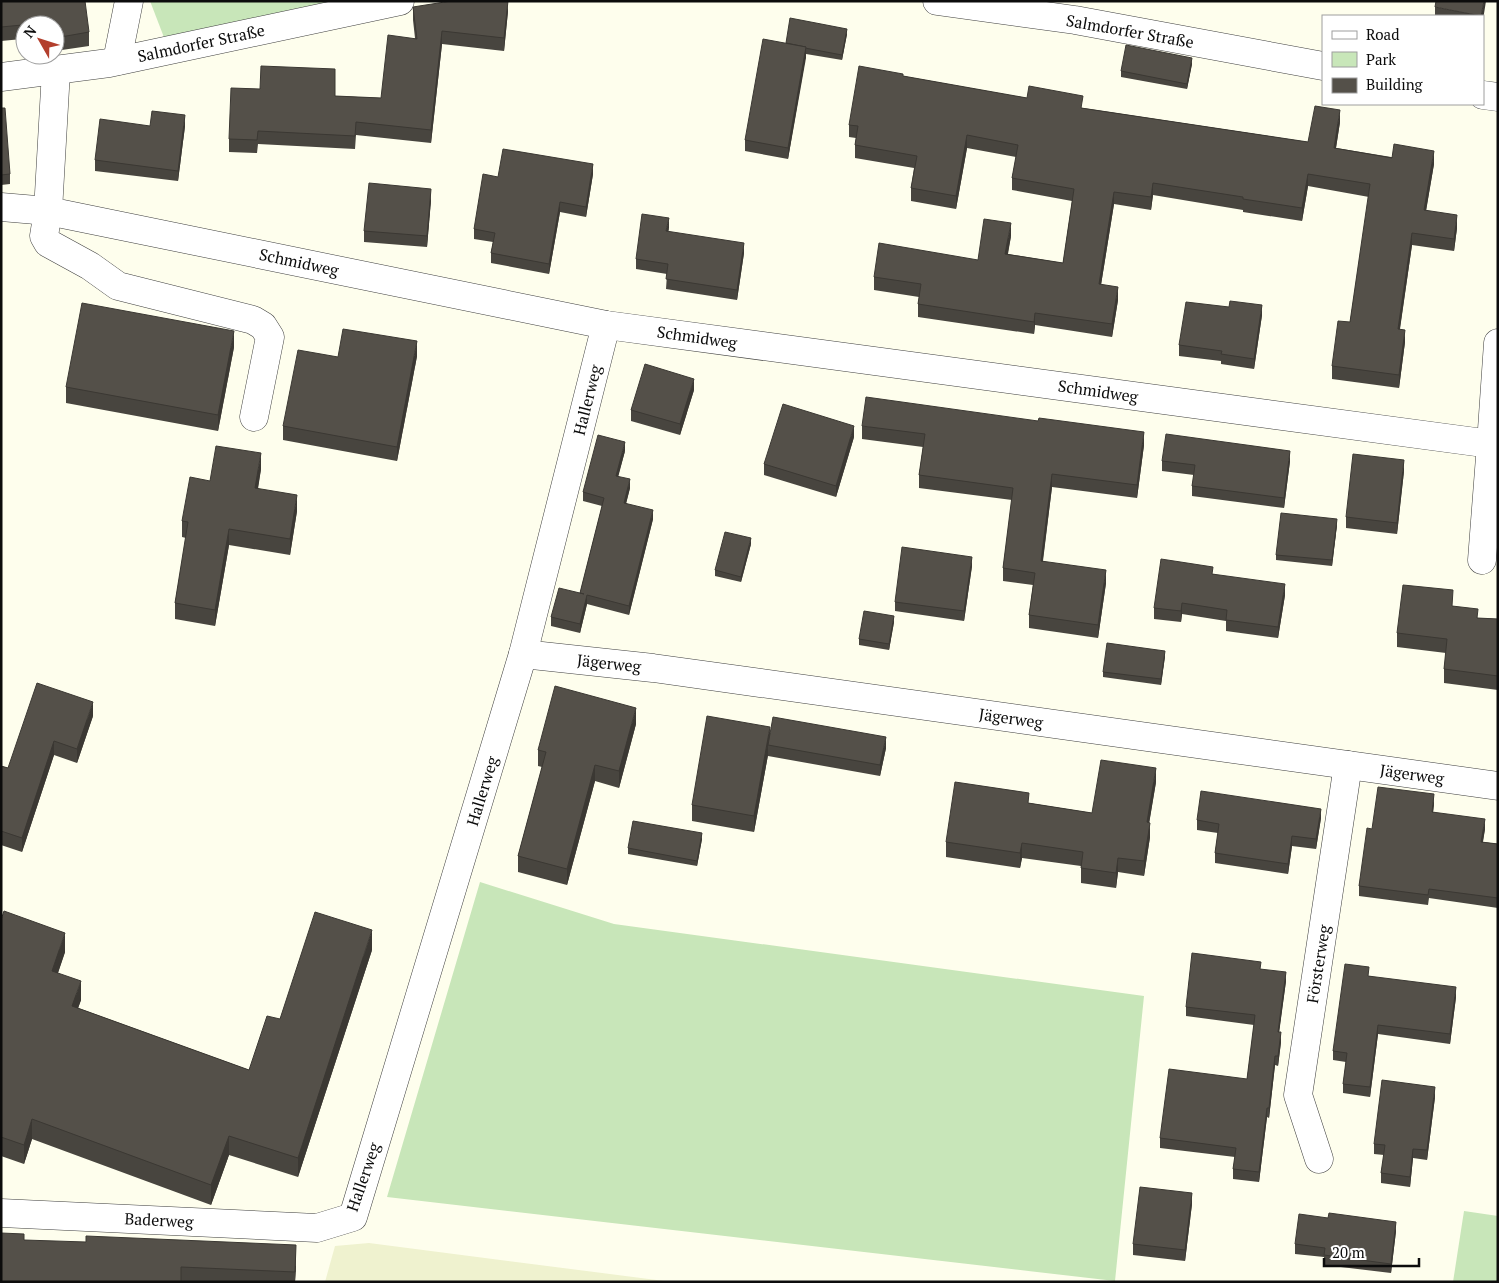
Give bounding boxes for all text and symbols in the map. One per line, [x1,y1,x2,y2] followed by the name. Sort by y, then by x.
[1064,9,1196,53] street label: Salmdorfer Straße
[15,15,65,65] north arrow
[1322,15,1484,105] legend
[135,19,267,67] street label: Salmdorfer Straße
[19,21,40,42] text: N
[1366,24,1399,44] text: Road
[1366,49,1396,69] text: Park
[1366,74,1424,94] text: Building
[257,243,341,281] street label: Schmidweg
[655,320,739,354] street label: Schmidweg
[568,362,606,437] street label: Hallerweg
[1056,374,1140,408] street label: Schmidweg
[576,649,643,677] street label: Jägerweg
[978,703,1045,733] street label: Jägerweg
[461,753,503,828] street label: Hallerweg
[1379,759,1446,789] street label: Jägerweg
[1301,923,1335,1005] street label: Försterweg
[341,1139,385,1214] street label: Hallerweg
[124,1207,195,1233] street label: Baderweg
[1324,1236,1419,1268] scale bar
[1332,1242,1365,1262] text: 20 m

